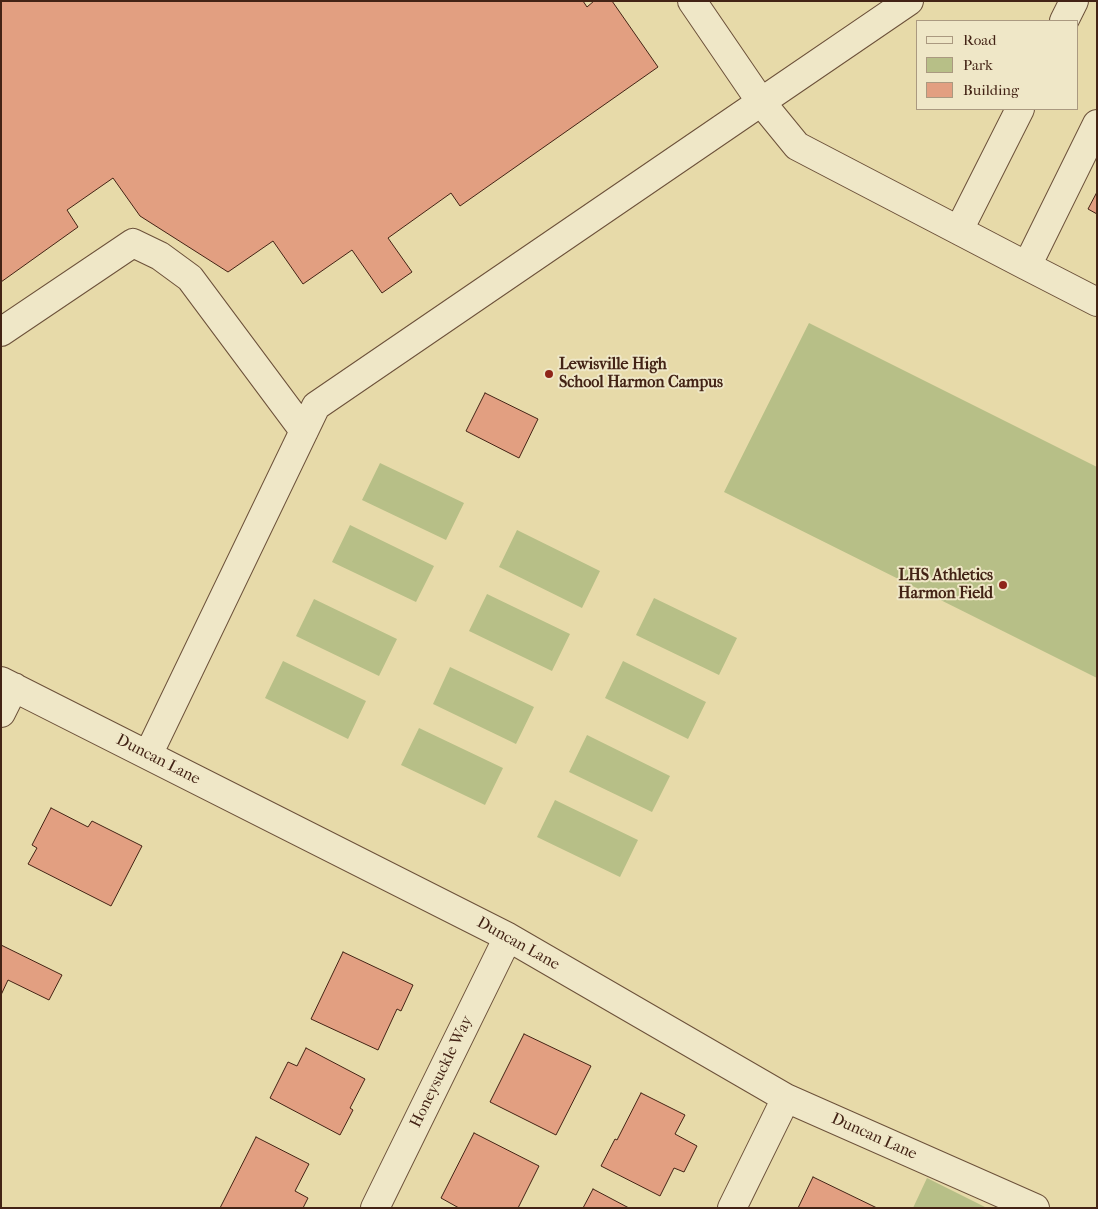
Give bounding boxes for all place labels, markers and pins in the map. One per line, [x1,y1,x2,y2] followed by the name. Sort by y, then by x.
[559,355,723,393] place label: Lewisville High School Harmon Campus
[543,368,555,380] marker: Lewisville High School Harmon Campus
[898,566,993,604] place label: LHS Athletics Harmon Field
[997,579,1009,591] marker: LHS Athletics Harmon Field

